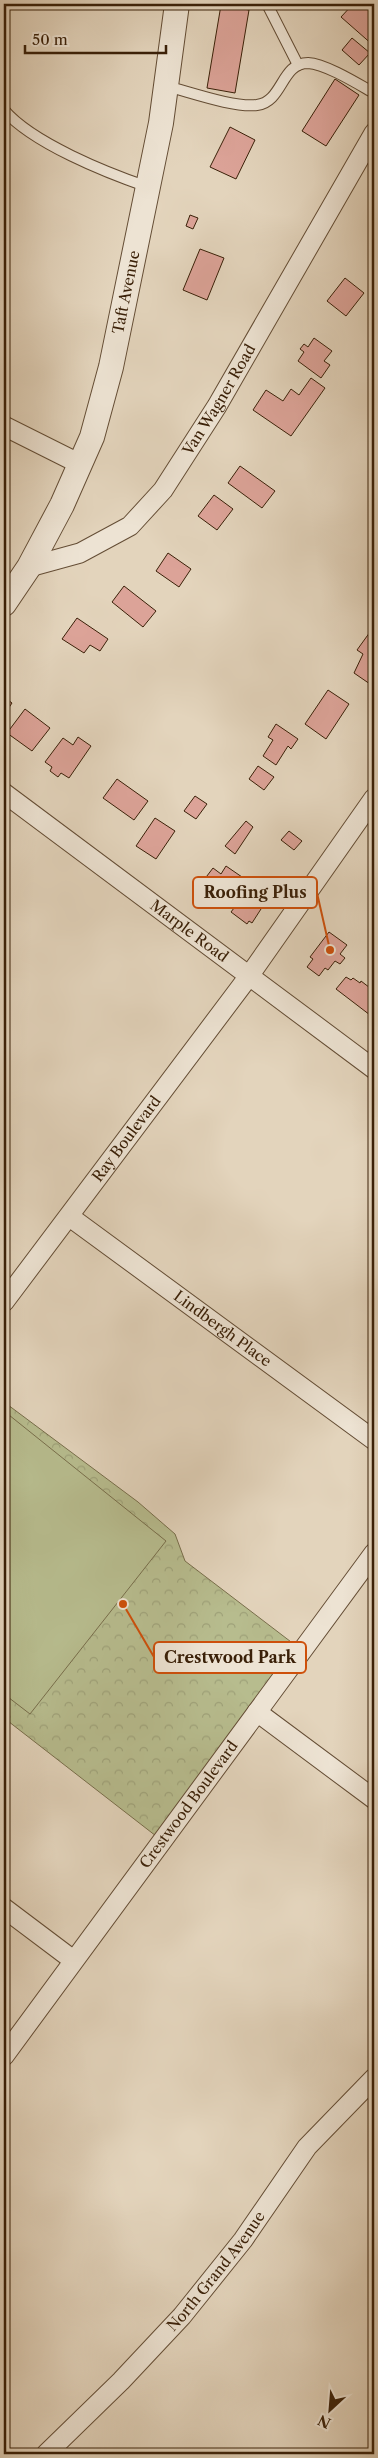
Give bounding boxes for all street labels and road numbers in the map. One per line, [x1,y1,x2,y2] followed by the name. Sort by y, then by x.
[108,249,144,336] street label: Taft Avenue
[178,341,260,459] street label: Van Wagner Road
[147,895,232,966] street label: Marple Road
[88,1092,165,1185] street label: Ray Boulevard
[170,1286,275,1371] street label: Lindbergh Place
[135,1737,242,1872] street label: Crestwood Boulevard
[163,2207,269,2335] street label: North Grand Avenue

